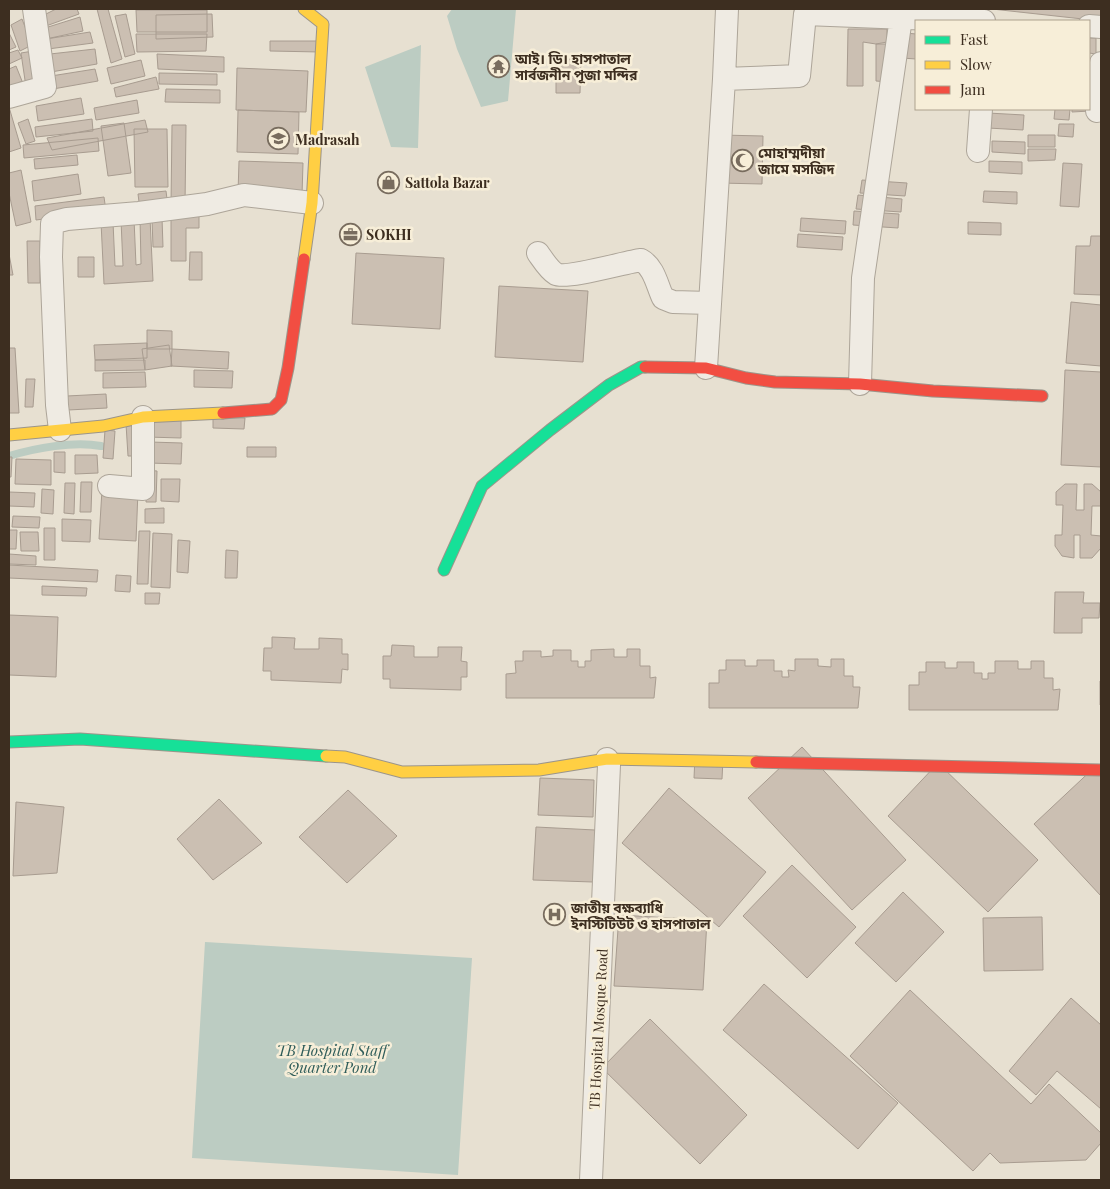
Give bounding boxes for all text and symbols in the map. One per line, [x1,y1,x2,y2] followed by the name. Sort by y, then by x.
[915,20,1090,110] legend
[960,29,989,49] text: Fast
[514,49,638,84] place label: আই। ডি। হাসপাতাল সার্বজনীন পূজা মন্দির
[487,54,511,78] temple icon: আই। ডি। হাসপাতাল সার্বজনীন পূজা মন্দির
[960,54,992,74] text: Slow
[959,79,986,99] text: Jam
[267,127,291,151] school or university icon: Madrasah
[295,130,360,149] place label: Madrasah
[757,143,836,178] place label: মোহাম্মদীয়া জামে মসজিদ
[730,148,754,172] mosque icon: মোহাম্মদীয়া জামে মসজিদ
[377,170,401,194] shop icon: Sattola Bazar
[405,173,490,192] place label: Sattola Bazar
[338,222,362,246] office icon: SOKHI
[366,225,412,244] place label: SOKHI
[570,898,711,933] place label: জাতীয় বক্ষব্যাধি ইনস্টিটিউট ও হাসপাতাল
[543,903,567,927] hospital icon: জাতীয় বক্ষব্যাধি ইনস্টিটিউট ও হাসপাতাল
[584,948,612,1110] street label: TB Hospital Mosque Road
[277,1040,390,1077] water label: TB Hospital Staff Quarter Pond

